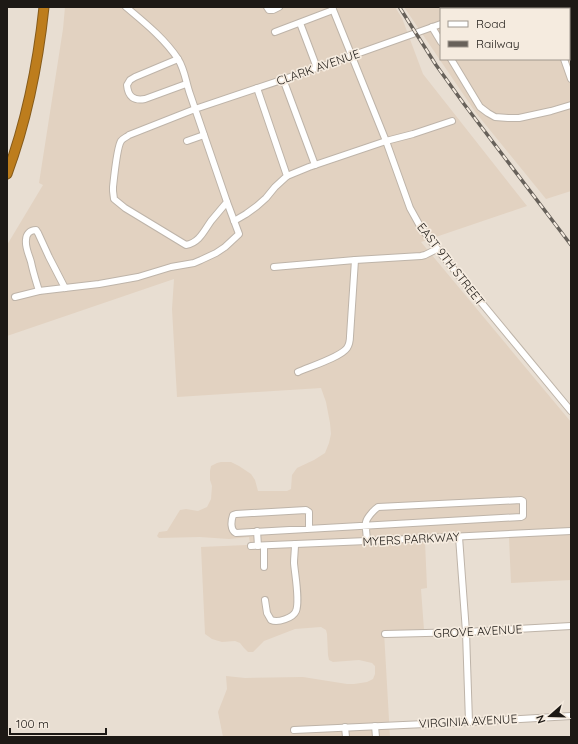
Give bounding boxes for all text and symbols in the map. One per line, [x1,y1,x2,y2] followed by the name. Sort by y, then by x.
[440,8,570,60] legend
[476,16,506,31] text: Road
[476,36,520,51] text: Railway
[274,46,362,88] street label: CLARK AVENUE
[414,220,488,308] street label: EAST 9TH STREET
[362,529,460,549] street label: MYERS PARKWAY
[433,621,523,641] street label: GROVE AVENUE
[530,696,570,736] north arrow
[10,710,106,736] scale bar
[418,711,518,731] street label: VIRGINIA AVENUE
[533,713,549,726] text: N
[16,716,49,731] text: 100 m

